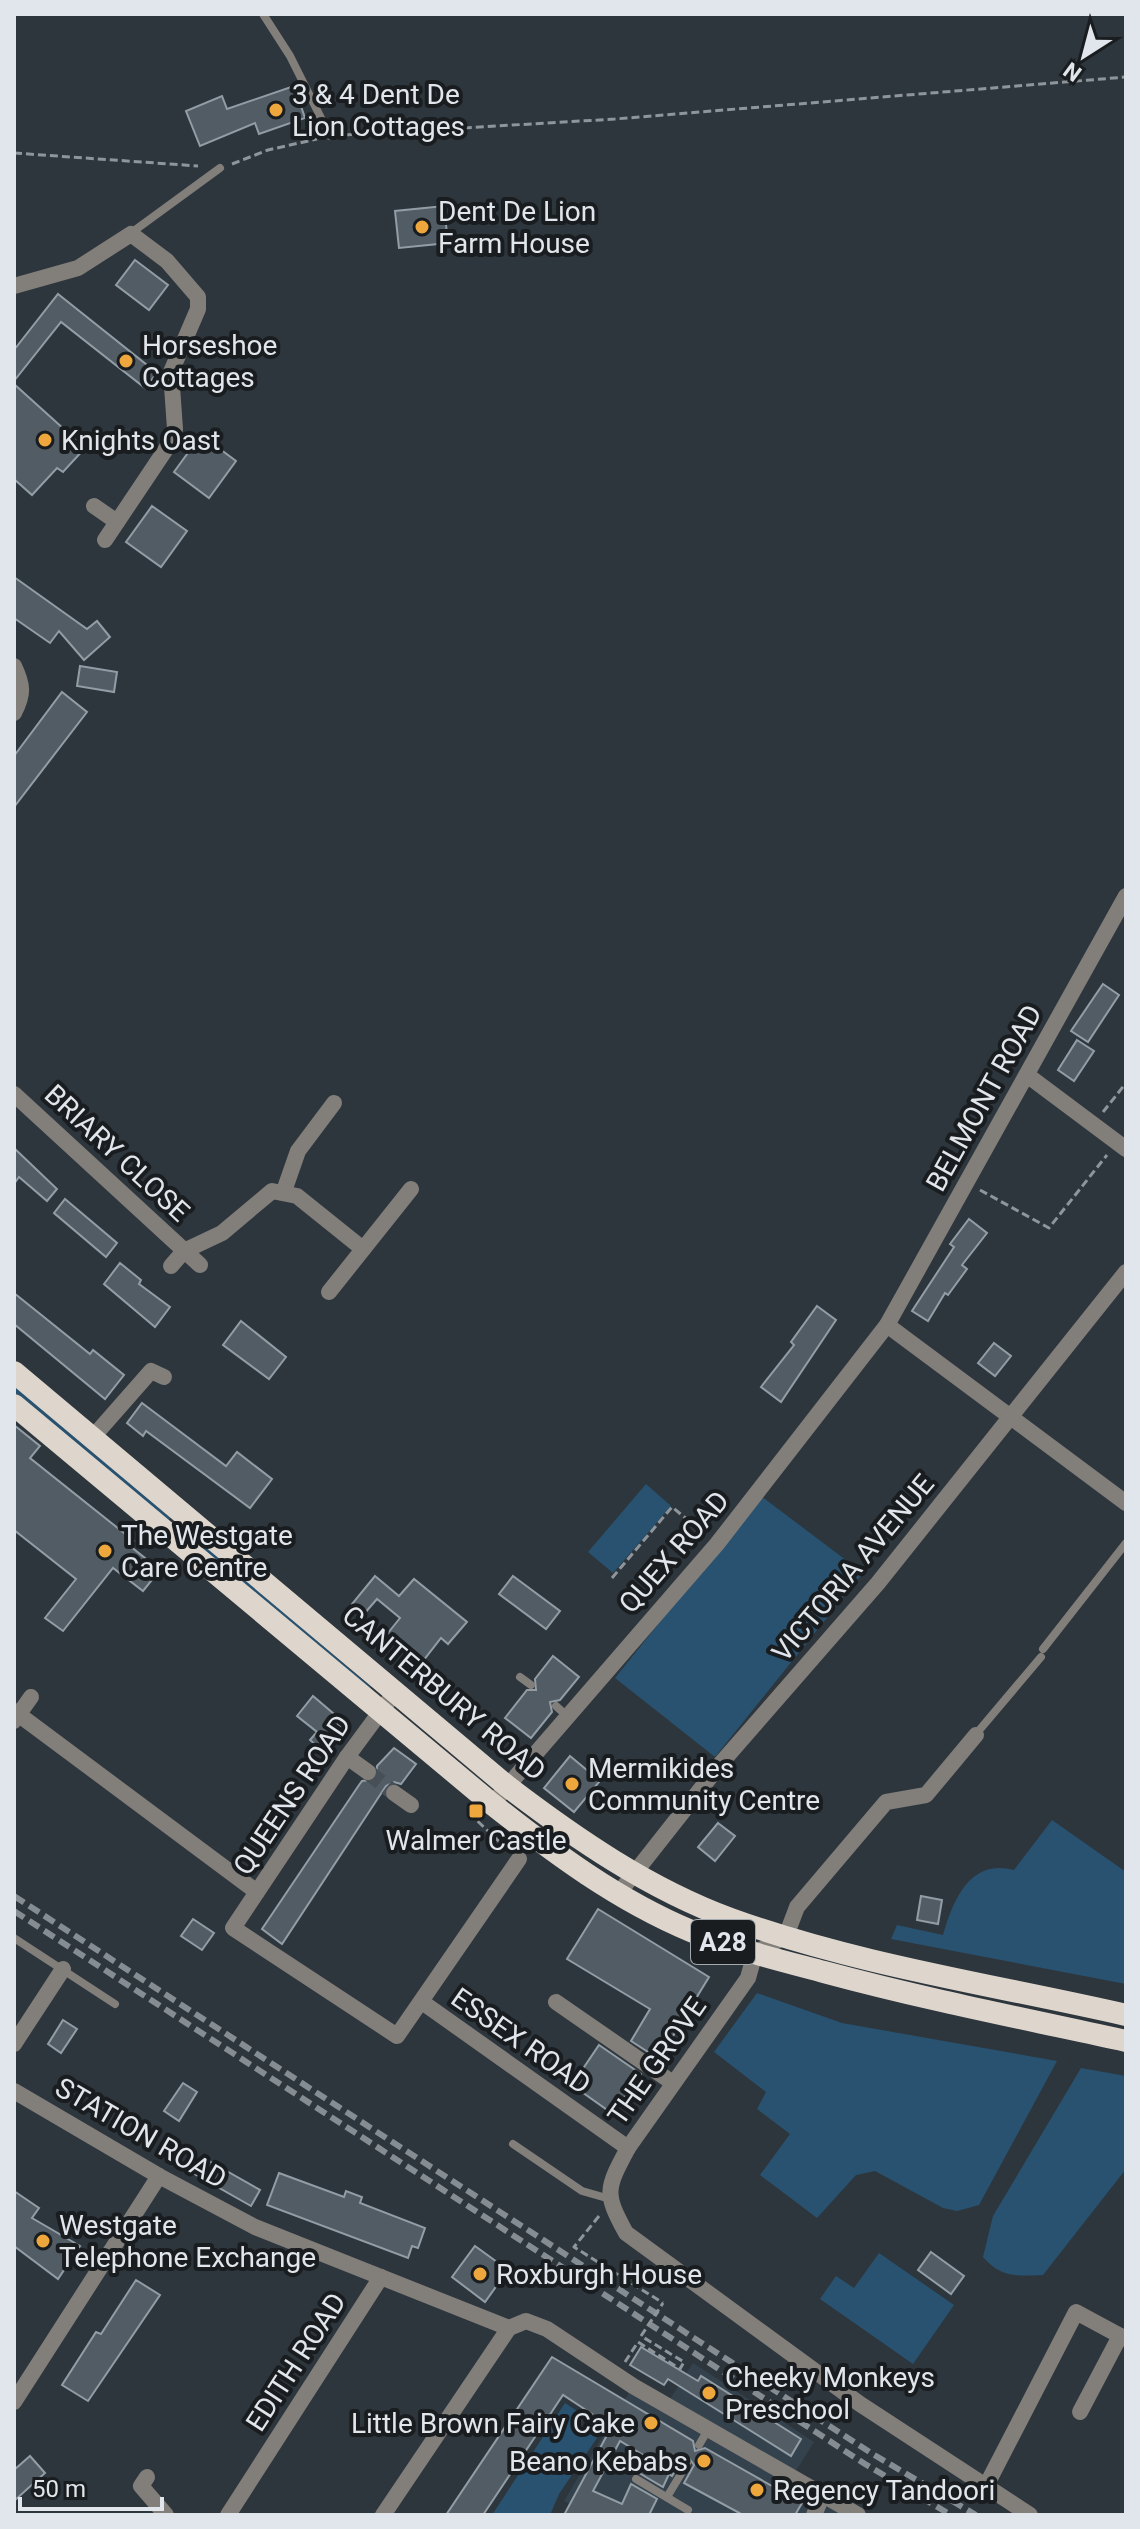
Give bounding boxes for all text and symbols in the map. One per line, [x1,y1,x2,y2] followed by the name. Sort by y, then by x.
[1044,16,1124,96] north arrow
[1059,57,1086,86] text: N
[292,78,465,143] place label: 3 & 4 Dent De Lion Cottages
[267,101,285,119] marker: 3 & 4 Dent De Lion Cottages
[438,195,596,260] place label: Dent De Lion Farm House
[413,218,431,236] marker: Dent De Lion Farm House
[142,329,277,394] place label: Horseshoe Cottages
[117,352,135,370] marker: Horseshoe Cottages
[61,424,220,457] place label: Knights Oast
[36,431,54,449] marker: Knights Oast
[919,999,1049,1197] street label: BELMONT ROAD
[38,1078,196,1228] street label: BRIARY CLOSE
[765,1468,941,1668] street label: VICTORIA AVENUE
[612,1484,736,1620] street label: QUEX ROAD
[121,1519,293,1584] place label: The Westgate Care Centre
[96,1542,114,1560] marker: The Westgate Care Centre
[336,1598,552,1788] street label: CANTERBURY ROAD
[226,1709,358,1881] street label: QUEENS ROAD
[588,1752,820,1817] place label: Mermikides Community Centre
[563,1775,581,1793] marker: Mermikides Community Centre
[467,1802,485,1820] marker: Walmer Castle
[386,1824,567,1857] place label: Walmer Castle
[691,1920,755,1964] road number: A28
[445,1981,597,2101] street label: ESSEX ROAD
[601,1991,713,2131] street label: THE GROVE
[50,2071,232,2195] street label: STATION ROAD
[59,2209,316,2274] place label: Westgate Telephone Exchange
[34,2232,52,2250] marker: Westgate Telephone Exchange
[496,2258,702,2291] place label: Roxburgh House
[471,2265,489,2283] marker: Roxburgh House
[239,2287,353,2437] street label: EDITH ROAD
[725,2361,935,2426] place label: Cheeky Monkeys Preschool
[700,2384,718,2402] marker: Cheeky Monkeys Preschool
[351,2407,635,2440] place label: Little Brown Fairy Cake
[642,2414,660,2432] marker: Little Brown Fairy Cake
[509,2445,688,2478] place label: Beano Kebabs
[695,2452,713,2470] marker: Beano Kebabs
[20,2461,162,2511] scale bar
[773,2474,995,2507] place label: Regency Tandoori
[32,2475,86,2503] text: 50 m
[748,2481,766,2499] marker: Regency Tandoori

